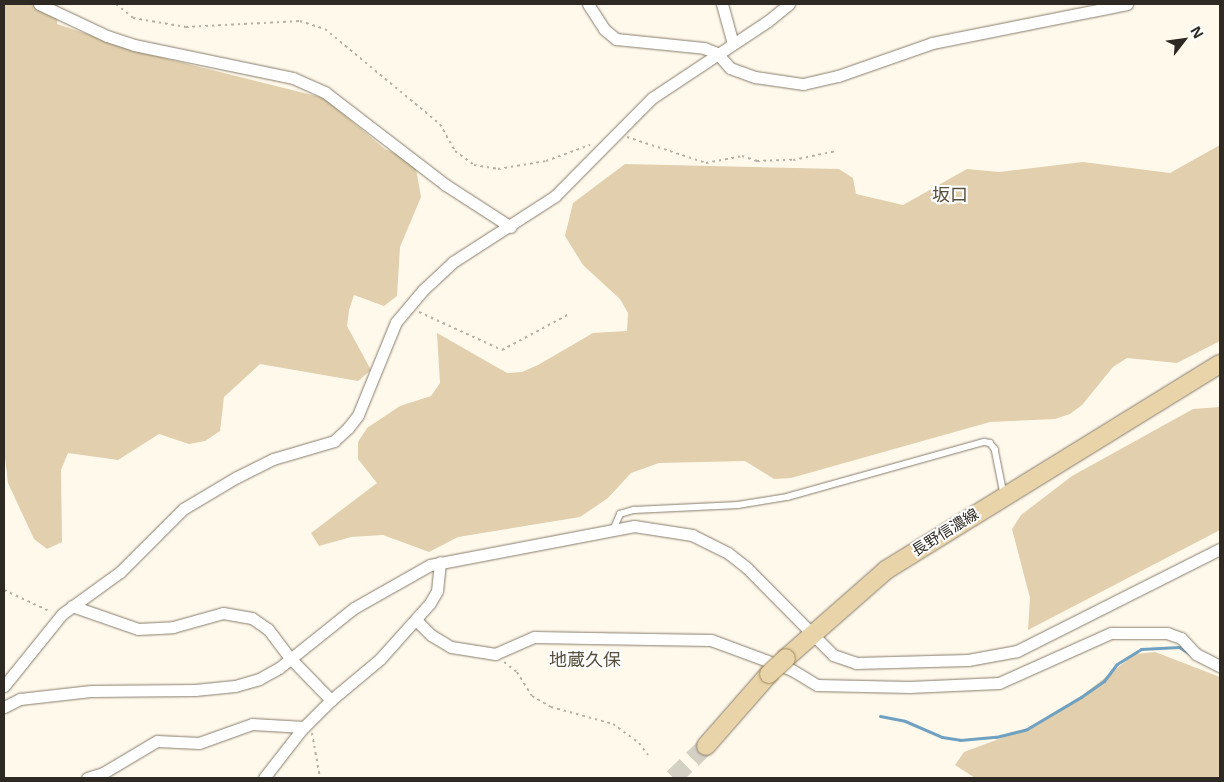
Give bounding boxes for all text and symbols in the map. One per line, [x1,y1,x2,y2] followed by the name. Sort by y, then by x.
[1159,15,1209,65] north arrow
[1186,23,1208,42] text: N
[932,183,968,205] district label: 坂口
[908,504,982,560] street label: 長野信濃線
[549,648,621,670] district label: 地蔵久保

